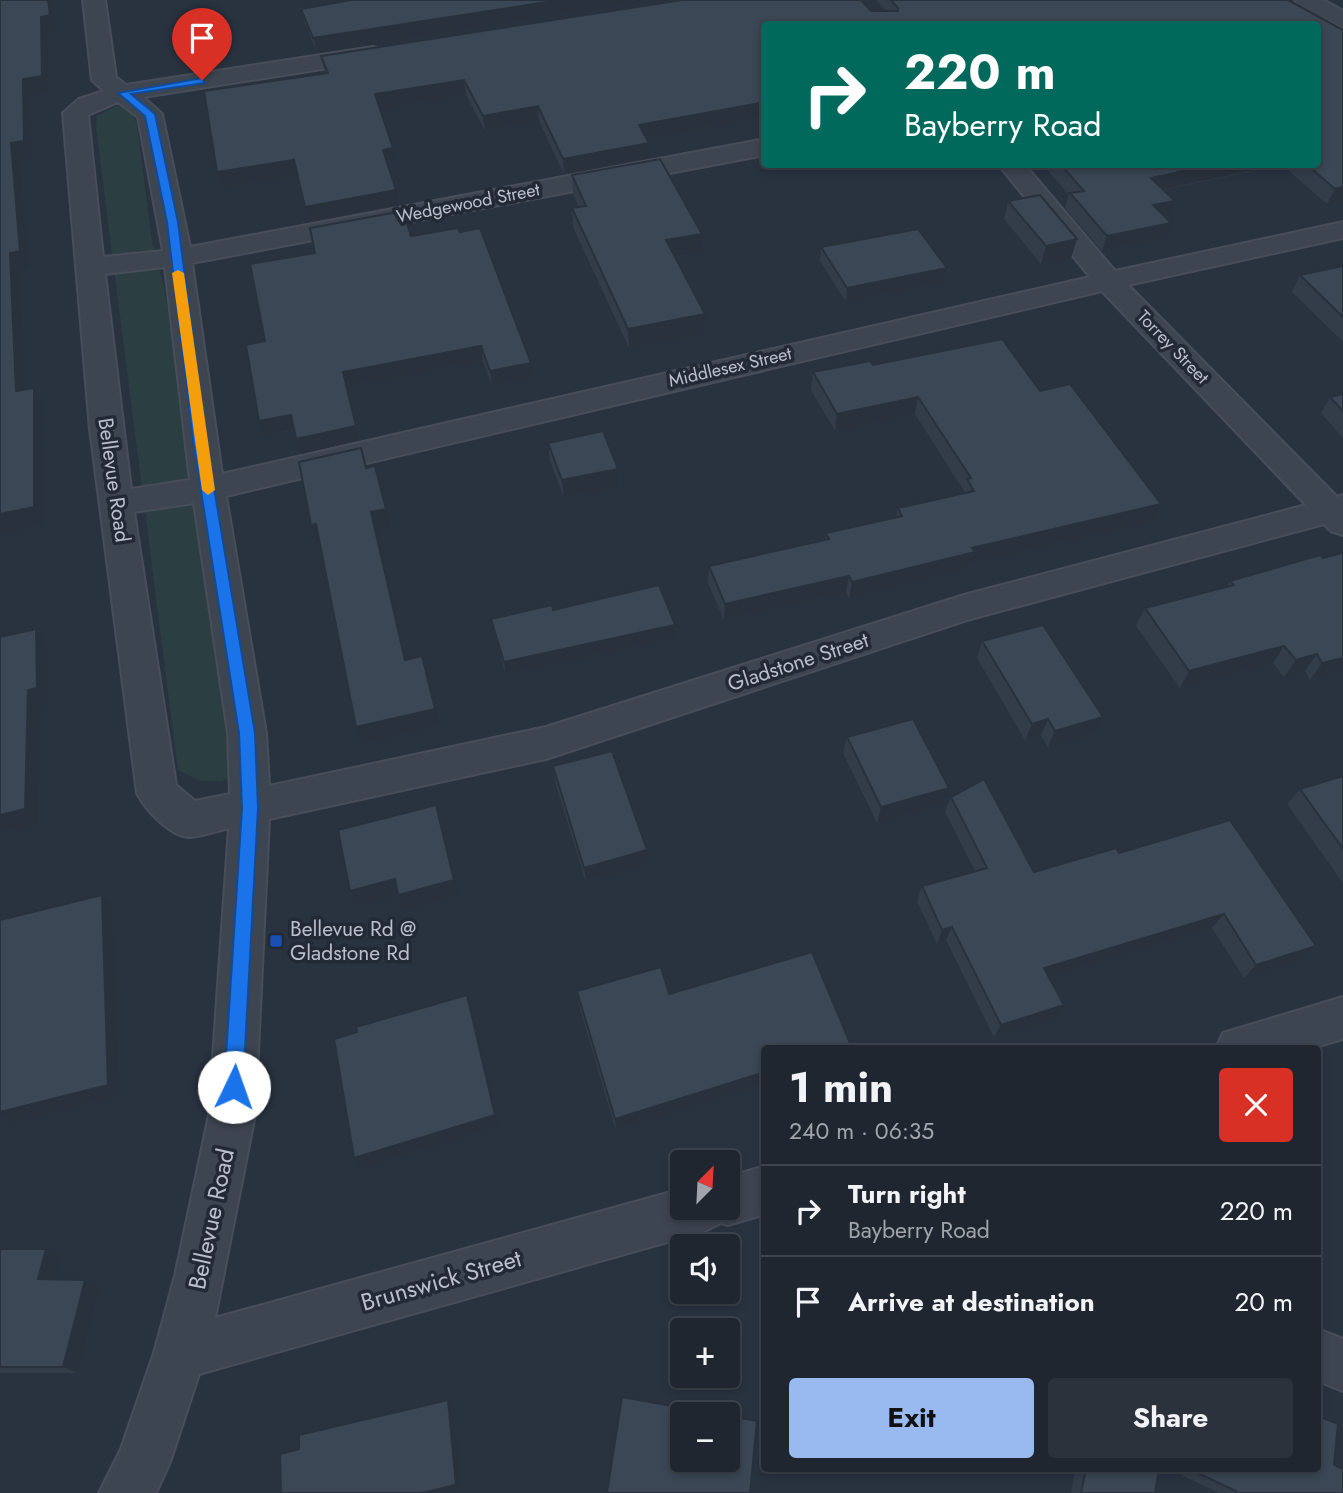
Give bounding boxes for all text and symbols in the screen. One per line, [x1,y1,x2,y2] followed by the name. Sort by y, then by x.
[172,8,232,80] pin
[183,19,221,57] icon: arrive
[904,37,1056,107] text: 220 m
[789,49,880,140] icon: right
[904,102,1102,148] text: Bayberry Road
[394,176,543,230] street label: Wedgewood Street
[1131,304,1215,390] street label: Torrey Street
[666,340,795,394] street label: Middlesex Street
[90,416,138,544] street label: Bellevue Road
[724,625,872,699] street label: Gladstone Street
[290,914,416,968] place label: Bellevue Rd @ Gladstone Rd
[268,933,284,949] marker: Bellevue Rd @ Gladstone Rd
[197,1050,271,1124] position arrow
[789,1057,893,1118] text: 1 min
[1219,1068,1293,1142] button: close
[789,1114,934,1148] text: 240 m · 06:35
[179,1145,243,1293] street label: Bellevue Road
[670,1150,740,1220] north arrow
[670,1150,740,1472] map controls
[848,1175,966,1213] text: Turn right
[789,1192,827,1230] icon: right
[1220,1192,1293,1230] text: 220 m
[848,1213,990,1247] text: Bayberry Road
[670,1234,740,1304] button: sound
[357,1240,526,1320] street label: Brunswick Street
[789,1283,827,1321] icon: arrive
[848,1283,1095,1321] text: Arrive at destination
[1235,1283,1293,1321] text: 20 m
[670,1318,740,1388] button: +
[789,1378,1034,1458] button: Exit
[1048,1378,1293,1458] button: Share
[670,1402,740,1472] button: −

